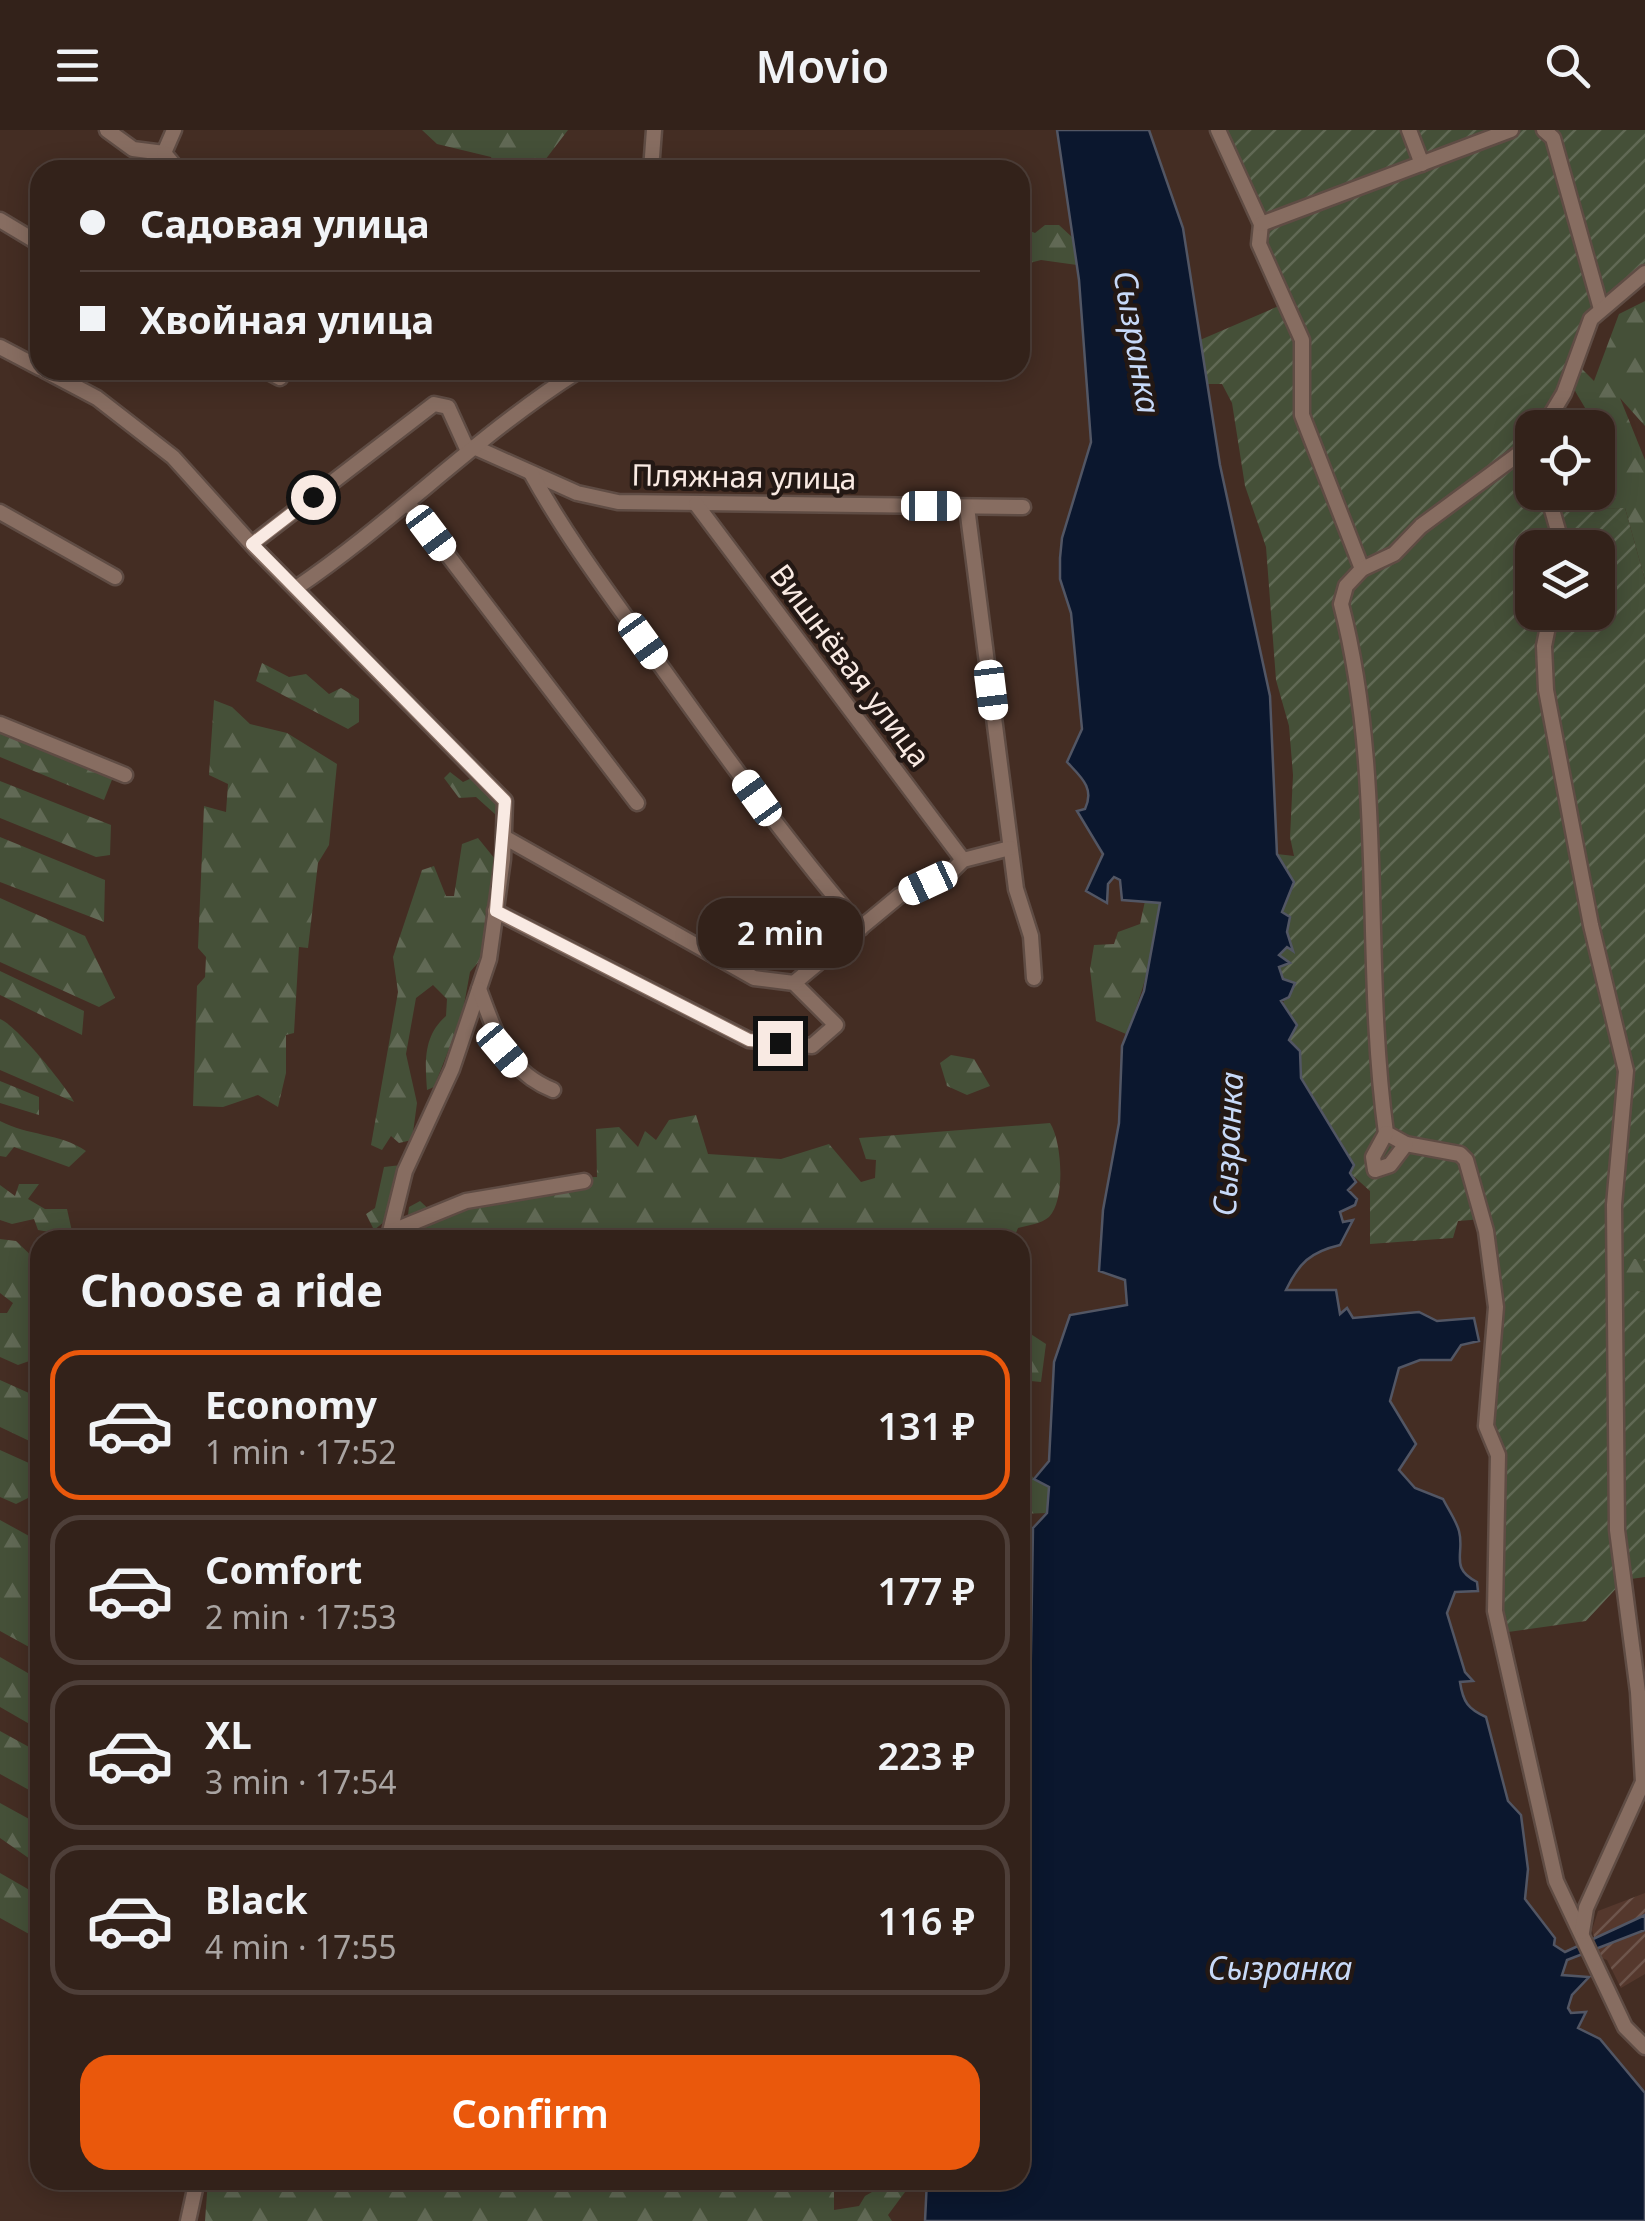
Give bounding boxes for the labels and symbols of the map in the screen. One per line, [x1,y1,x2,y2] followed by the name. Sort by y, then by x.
[1104,267,1172,417] water label: Сызранка
[631,454,857,498] street label: Пляжная улица
[291,475,336,520] route start
[901,491,961,521] car
[401,500,461,566] car
[761,555,941,775] street label: Вишнёвая улица
[613,608,673,674] car
[972,658,1010,722] car
[727,765,787,831] car
[894,857,962,909] car
[698,898,862,968] callout: 2 min
[471,1017,533,1083] car
[758,1021,803,1066] route end
[1202,1071,1252,1217] water label: Сызранка
[1208,1946,1352,1989] water label: Сызранка

